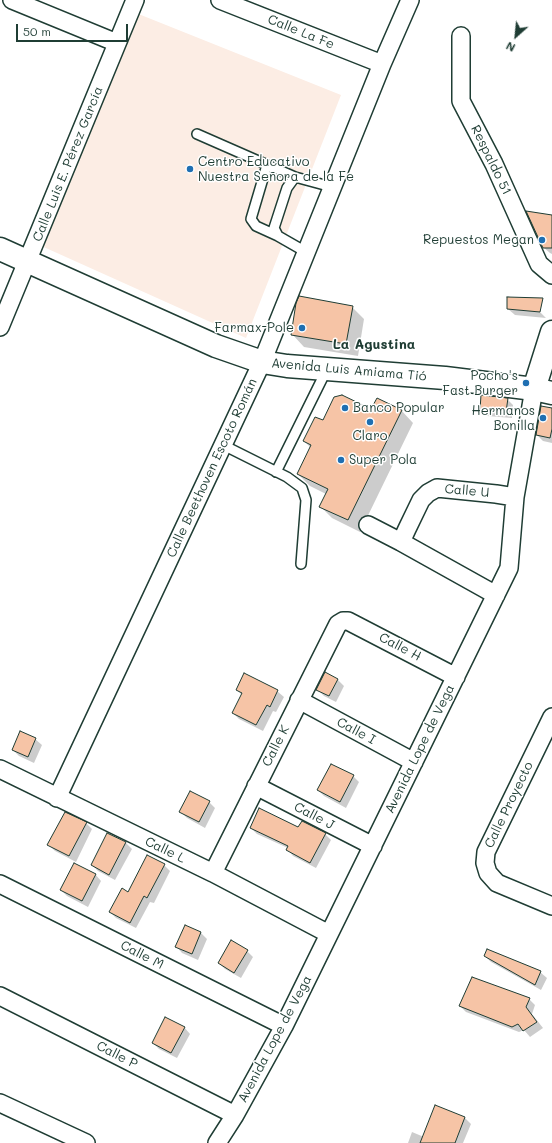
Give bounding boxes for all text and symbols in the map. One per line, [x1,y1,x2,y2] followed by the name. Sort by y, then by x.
[265,12,337,52] street label: Calle La Fe
[18,16,130,42] scale bar
[496,16,536,56] north arrow
[23,23,51,39] text: 50 m
[503,39,517,56] text: N
[30,84,106,244] street label: Calle Luis E. Pérez García
[467,123,515,197] street label: Respaldo 51
[198,154,354,185] place label: Centro Educativo Nuestra Señora de la Fe
[185,164,195,174] marker: Centro Educativo Nuestra Señora de la Fe
[423,232,534,248] place label: Repuestos Megan
[537,235,547,245] marker: Repuestos Megan
[215,320,294,336] place label: Farmax-Pole
[297,323,307,333] marker: Farmax-Pole
[333,337,415,353] district label: La Agustina
[271,355,427,385] street label: Avenida Luis Amiama Tió
[443,368,518,399] place label: Pocho's Fast Burger
[164,376,260,560] street label: Calle Beethoven Escoto Román
[521,378,531,388] marker: Pocho's Fast Burger
[353,400,445,416] place label: Banco Popular
[340,403,350,413] marker: Banco Popular
[471,403,535,434] place label: Hermanos Bonilla
[538,413,548,423] marker: Hermanos Bonilla
[365,417,375,427] marker: Claro
[353,428,387,444] place label: Claro
[349,452,417,468] place label: Super Pola
[336,455,346,465] marker: Super Pola
[444,481,490,501] street label: Calle U
[376,629,424,665] street label: Calle H
[382,682,458,816] street label: Avenida Lope de Vega
[334,714,378,748] street label: Calle I
[259,723,293,769] street label: Calle K
[481,759,537,851] street label: Calle Proyecto
[291,799,337,833] street label: Calle J
[142,834,188,866] street label: Calle L
[118,938,166,972] street label: Calle M
[235,973,315,1105] street label: Avenida Lope de Vega
[94,1038,140,1072] street label: Calle P

